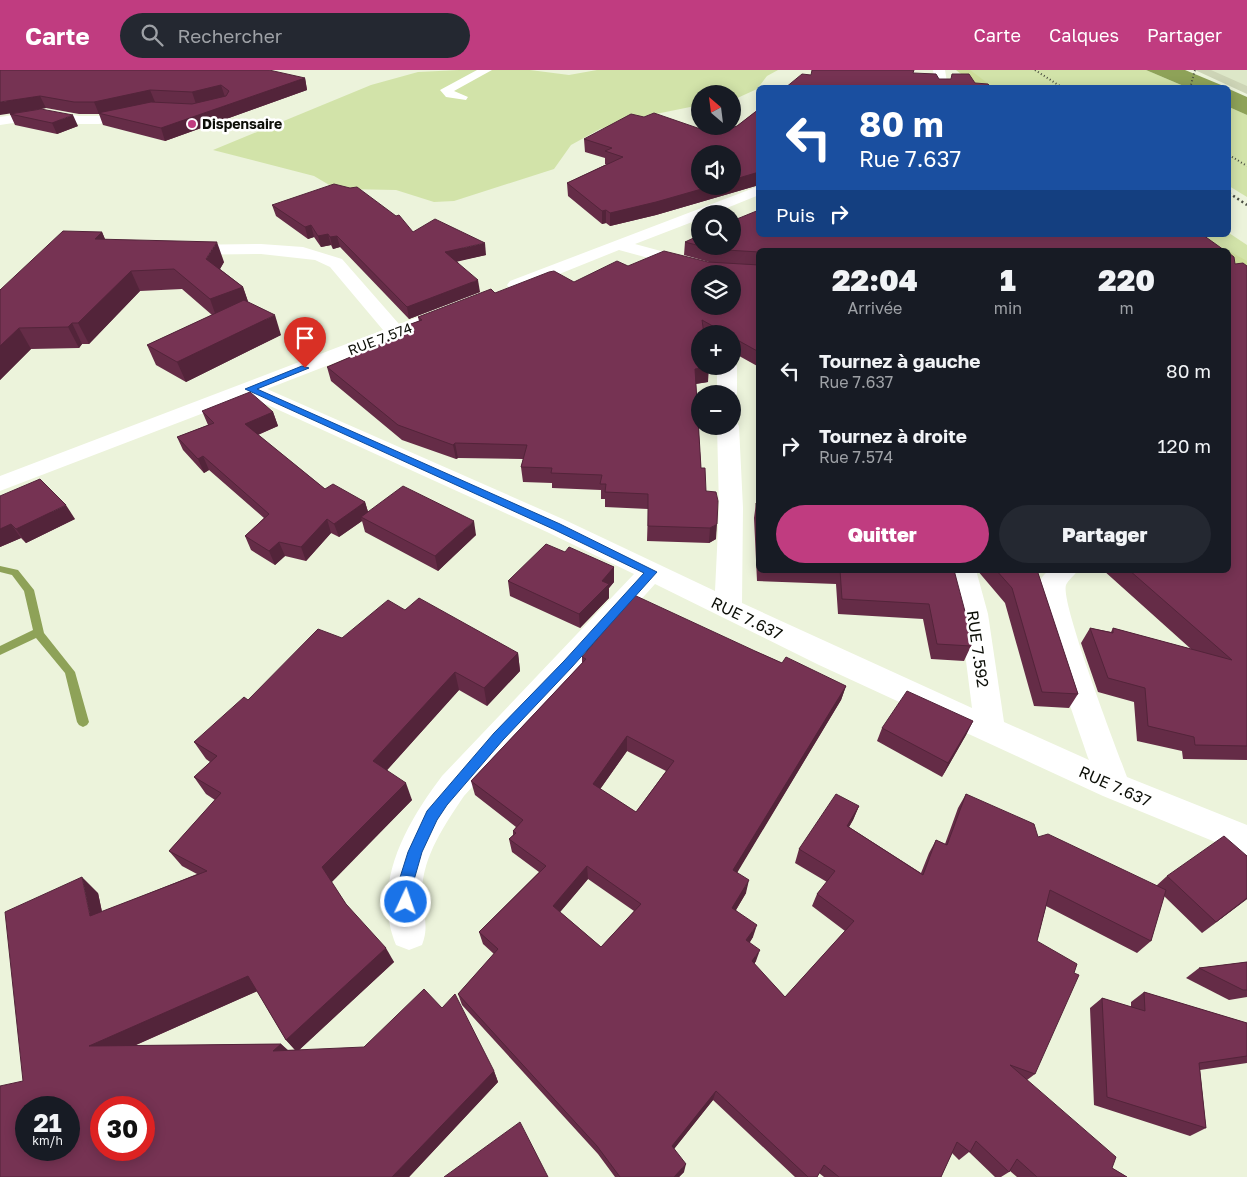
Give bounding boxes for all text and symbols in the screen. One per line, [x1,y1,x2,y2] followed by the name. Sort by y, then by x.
[120,13,470,58] search box
[25,21,90,50] text: Carte
[138,21,166,49] icon: search
[178,24,282,47] text: Rechercher
[974,24,1021,46] text: Carte
[1049,24,1119,46] text: Calques
[1147,24,1222,46] text: Partager
[691,85,741,135] north arrow
[691,85,741,435] map controls
[859,103,944,145] text: 80 m
[776,105,841,170] icon: left
[202,115,282,132] place label: Dispensaire
[186,118,198,130] marker: Dispensaire
[691,145,741,195] button: sound
[859,145,961,172] text: Rue 7.637
[825,200,853,228] icon: right
[776,203,815,226] text: Puis
[691,205,741,255] button: search
[832,262,918,298] text: 22:04
[1000,262,1016,298] text: 1
[1098,262,1155,298] text: 220
[691,265,741,315] button: layers
[848,298,902,318] text: Arrivée
[994,298,1022,318] text: min
[1119,298,1134,318] text: m
[284,317,326,368] pin
[345,319,414,359] street label: RUE 7.574
[291,324,319,352] icon: arrive
[691,325,741,375] button: +
[819,349,980,372] text: Tournez à gauche
[776,357,804,385] icon: left
[1166,359,1211,382] text: 80 m
[819,372,893,392] text: Rue 7.637
[691,385,741,435] button: −
[819,424,967,447] text: Tournez à droite
[776,432,804,460] icon: right
[1157,434,1211,457] text: 120 m
[819,447,893,467] text: Rue 7.574
[776,505,989,563] button: Quitter
[999,505,1211,563] button: Partager
[708,592,786,644] street label: RUE 7.637
[963,609,993,689] street label: RUE 7.592
[1076,761,1154,811] street label: RUE 7.637
[379,875,431,927] position arrow
[90,1096,155,1161] speed limit sign: 30
[33,1107,62,1138] text: 21
[32,1133,63,1148] text: km/h

